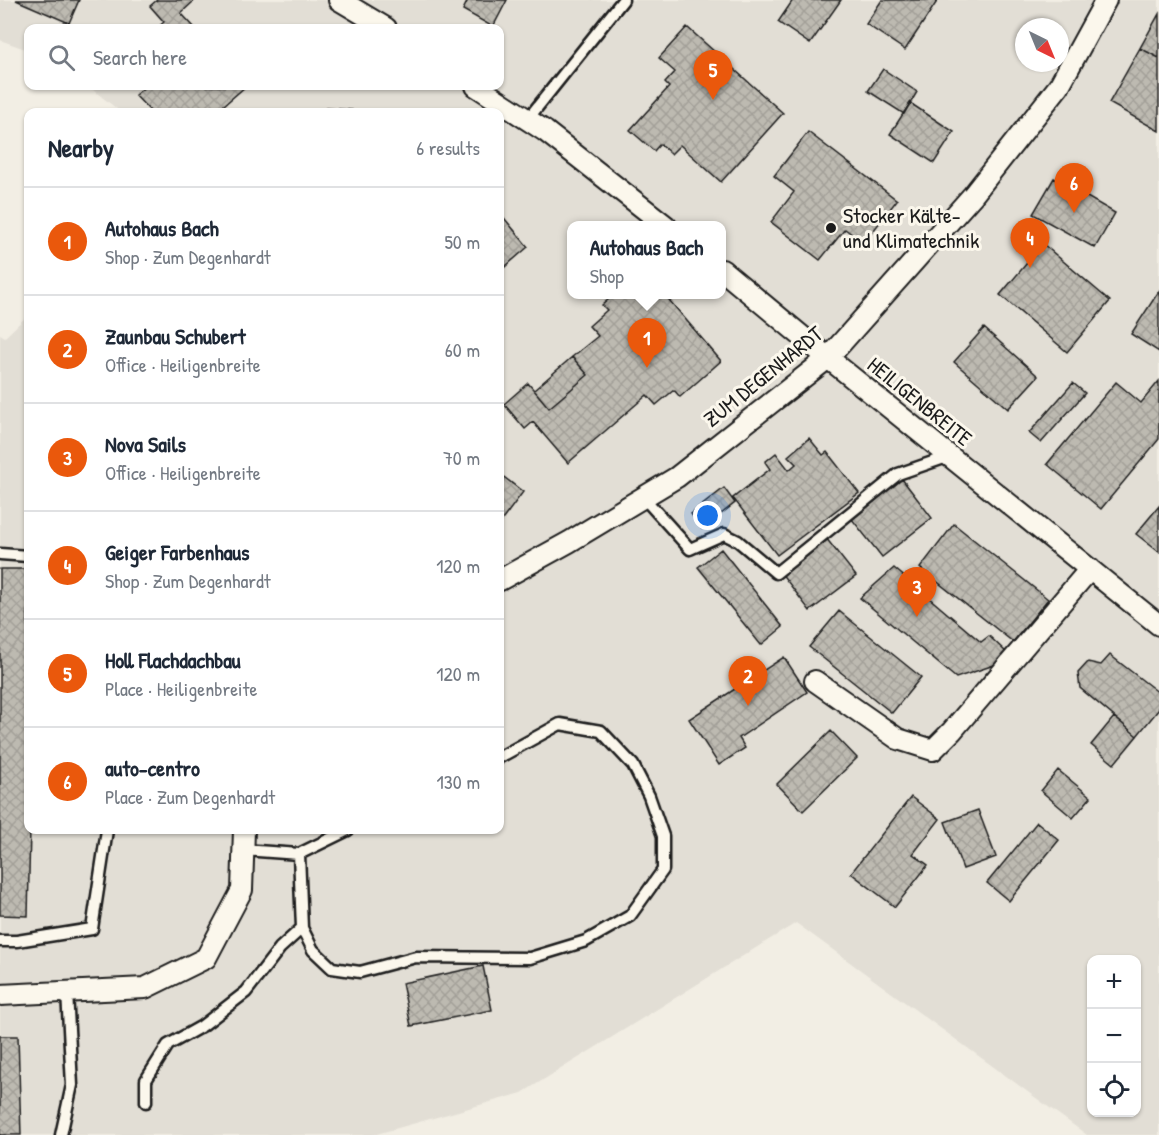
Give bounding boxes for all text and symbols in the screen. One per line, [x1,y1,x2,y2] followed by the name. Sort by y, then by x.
[1015,18,1069,72] north arrow
[24,24,504,90] search box
[45,41,78,74] icon: search
[93,42,187,72] text: Search here
[694,51,732,100] pin: 5
[48,130,114,165] text: Nearby
[416,134,480,161] text: 6 results
[1054,164,1094,213] pin: 6
[843,200,979,255] place label: Stocker Kälte- und Klimatechnik
[105,213,219,243] text: Autohaus Bach
[1010,218,1050,268] pin: 4
[567,221,726,299] popup
[824,221,838,235] marker: Stocker Kälte- und Klimatechnik
[64,228,71,255] text: 1
[444,228,480,255] text: 50 m
[590,232,703,262] text: Autohaus Bach
[105,243,271,270] text: Shop · Zum Degenhardt
[590,262,624,289] text: Shop
[628,318,666,368] pin: 1
[697,318,829,433] street label: ZUM DEGENHARDT
[105,321,246,351] text: Zaunbau Schubert
[63,336,72,363] text: 2
[445,336,480,363] text: 60 m
[861,350,979,453] street label: HEILIGENBREITE
[105,351,261,378] text: Office · Heiligenbreite
[105,429,186,459] text: Nova Sails
[63,444,72,471] text: 3
[443,444,480,471] text: 70 m
[105,459,261,486] text: Office · Heiligenbreite
[693,501,722,530] your location
[105,537,250,567] text: Geiger Farbenhaus
[64,552,71,579] text: 4
[436,552,480,579] text: 120 m
[105,567,271,594] text: Shop · Zum Degenhardt
[898,568,936,617] pin: 3
[105,645,241,675] text: Holl Flachdachbau
[728,656,768,706] pin: 2
[63,660,72,687] text: 5
[436,660,480,687] text: 120 m
[105,675,257,702] text: Place · Heiligenbreite
[105,753,200,783] text: auto-centro
[64,768,71,795] text: 6
[437,768,480,795] text: 130 m
[105,783,275,810] text: Place · Zum Degenhardt
[1087,955,1141,1117] map controls
[1087,955,1141,1009] button: +
[1087,1009,1141,1063] button: −
[1087,1063,1141,1117] button: locate

